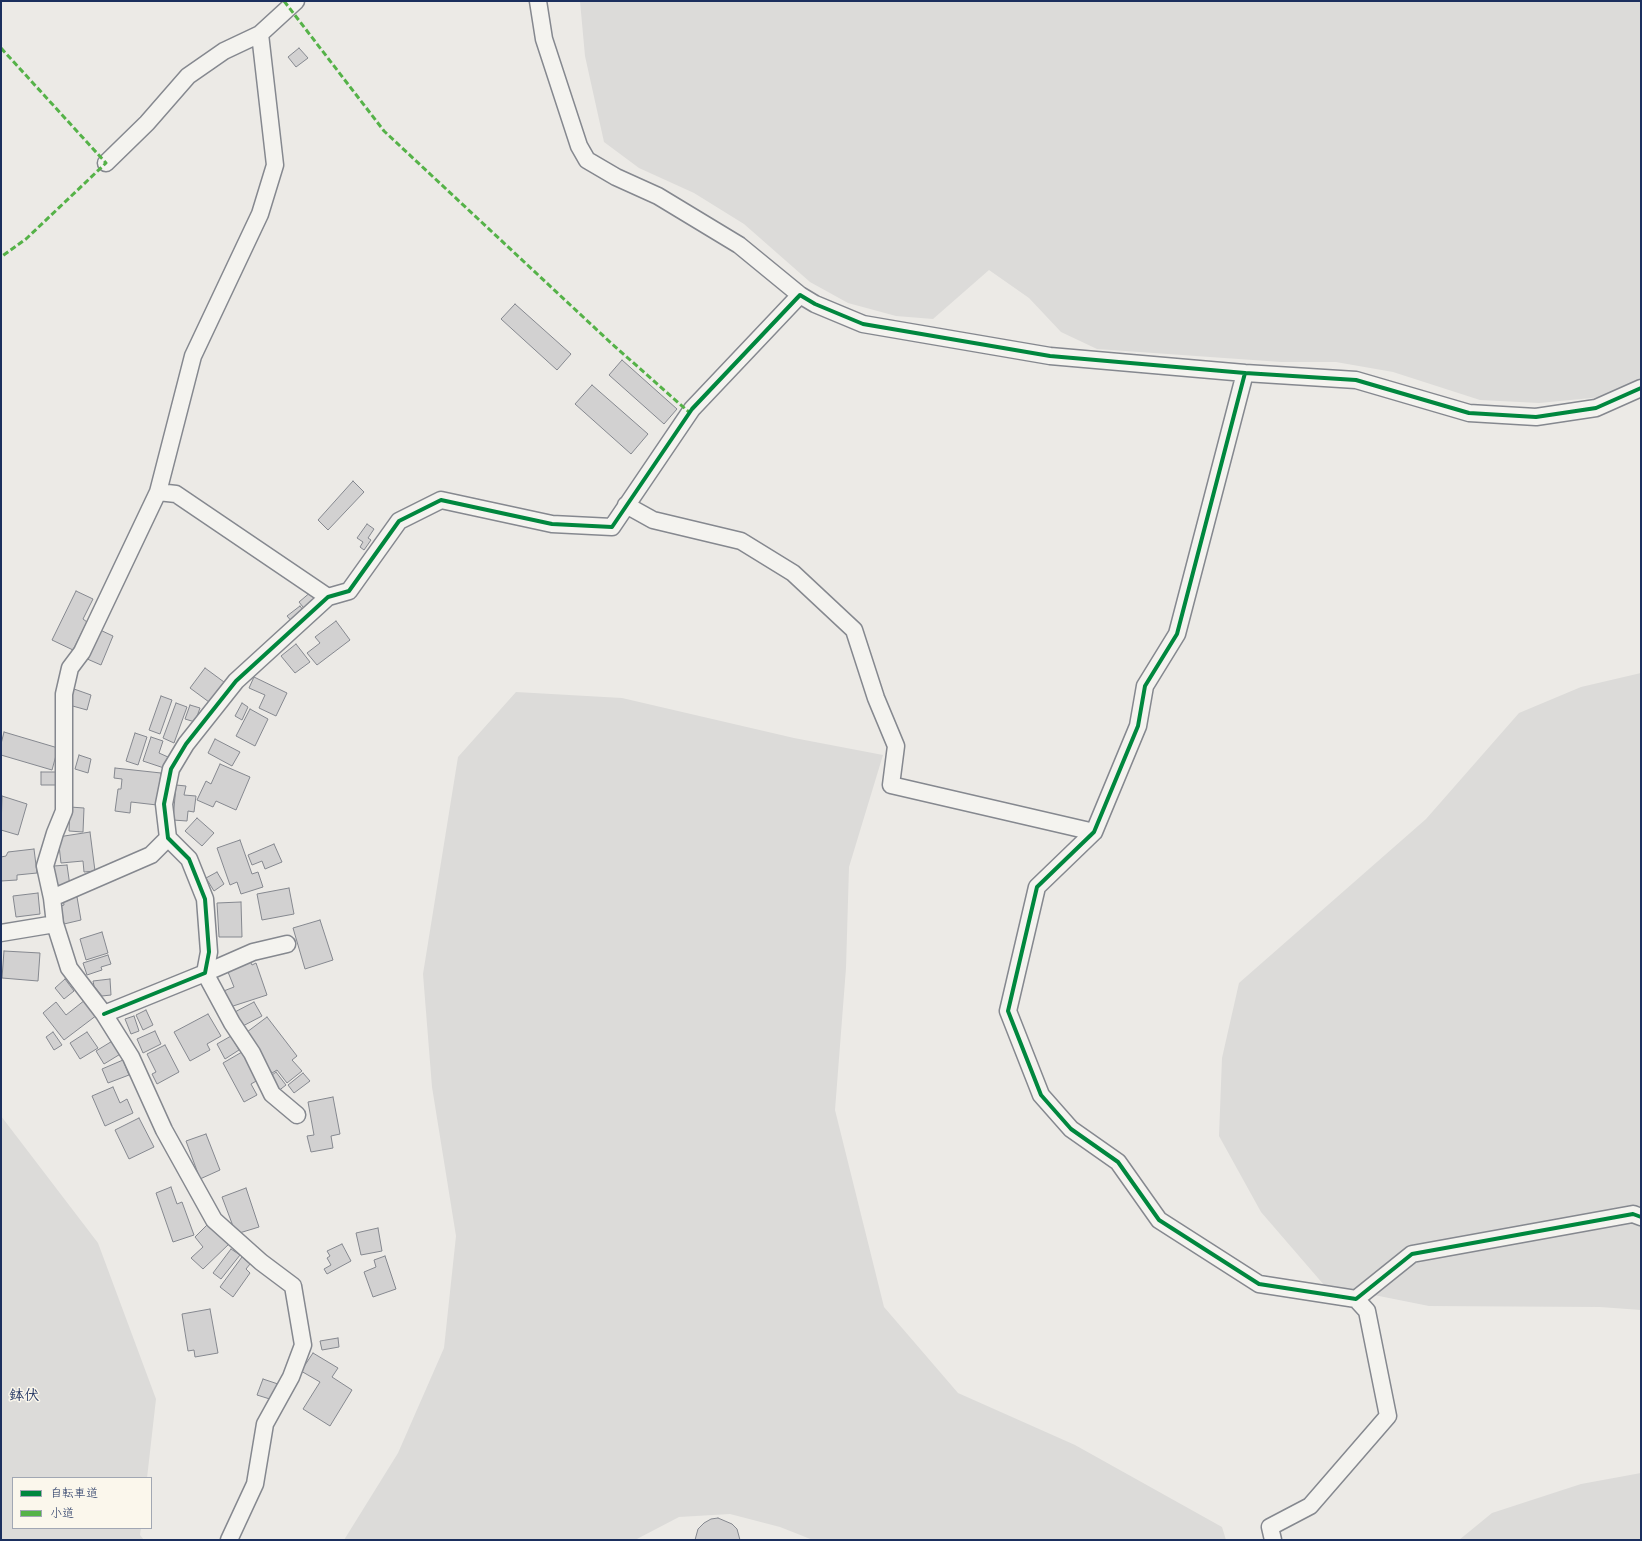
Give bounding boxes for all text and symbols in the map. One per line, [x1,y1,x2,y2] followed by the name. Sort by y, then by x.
[9,1389,39,1407] district label: 鉢伏
[12,1477,152,1529] legend
[50,1486,98,1503] text: 自転車道
[50,1506,74,1523] text: 小道

